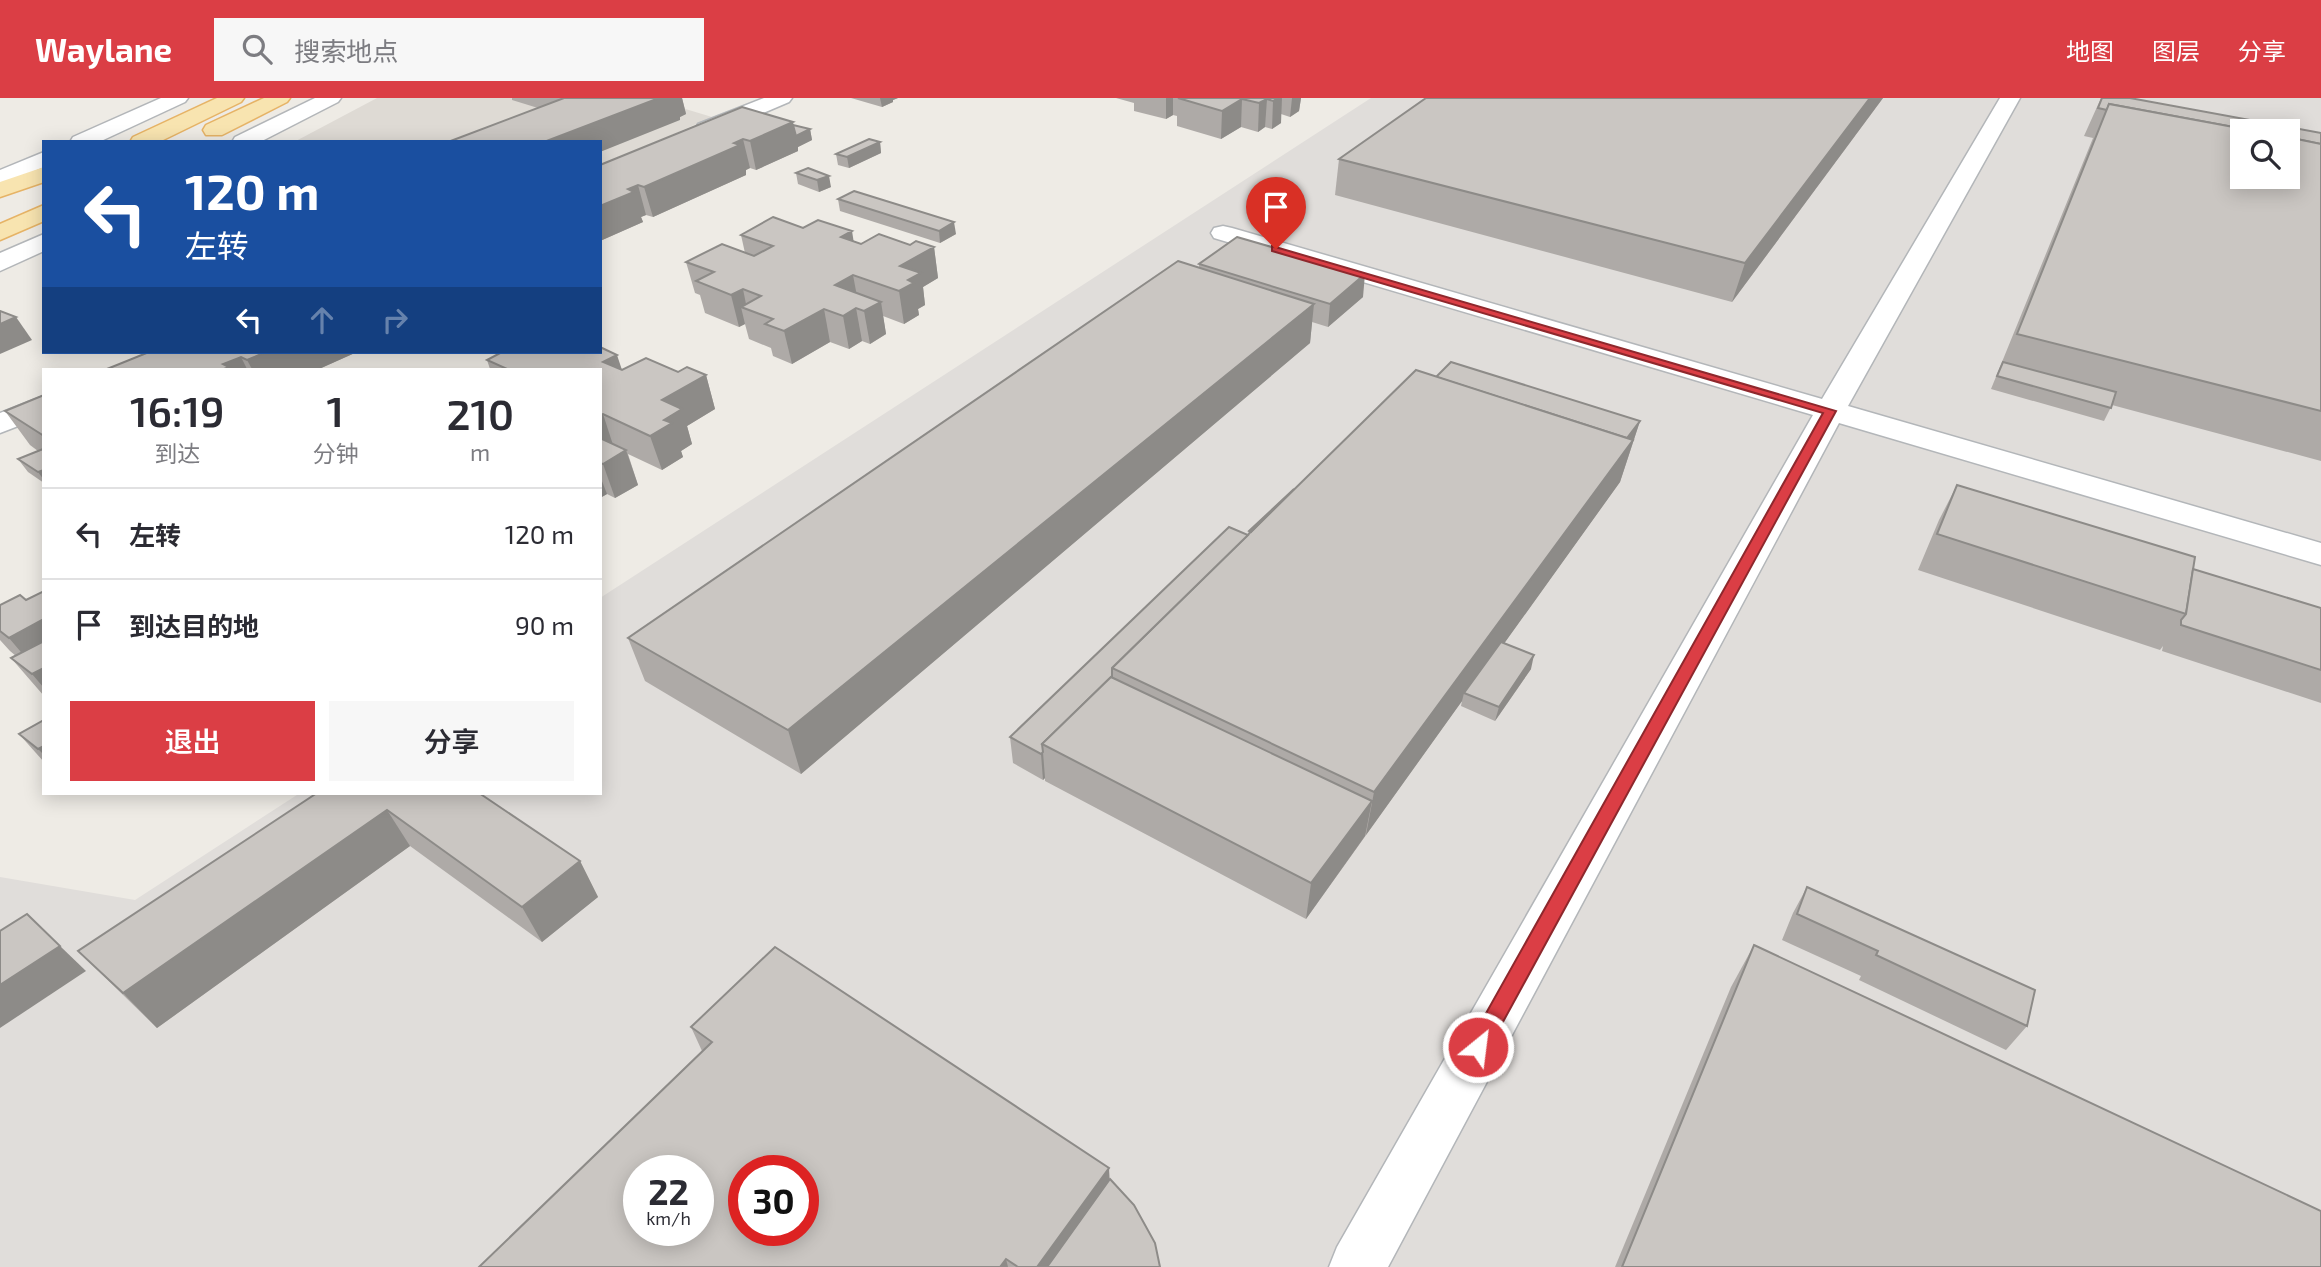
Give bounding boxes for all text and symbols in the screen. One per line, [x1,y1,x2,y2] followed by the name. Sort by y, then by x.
[214,18,704,81] search box
[35,29,172,69] text: Waylane
[238,30,276,68] icon: search
[294,35,398,66] text: 搜索地点
[2066,36,2114,65] text: 地图
[2152,36,2200,65] text: 图层
[2238,36,2286,65] text: 分享
[2230,119,2300,189] map controls
[2230,119,2300,189] button: search
[185,161,319,220] text: 120 m
[70,168,161,259] icon: left
[1246,177,1306,249] pin
[1257,188,1295,226] icon: arrive
[185,226,249,264] text: 左转
[230,301,268,339] icon: left
[303,301,341,339] icon: ahead
[376,301,414,339] icon: right
[130,385,224,435] text: 16:19
[327,385,344,435] text: 1
[446,388,514,438] text: 210
[470,438,490,466] text: m
[154,439,200,467] text: 到达
[312,439,358,467] text: 分钟
[70,515,108,553] icon: left
[505,518,574,549] text: 120 m
[129,519,181,550] text: 左转
[70,606,108,644] icon: arrive
[515,609,574,640] text: 90 m
[129,610,259,641] text: 到达目的地
[70,701,315,781] button: 退出
[329,701,574,781] button: 分享
[1441,1010,1515,1084] position arrow
[728,1155,819,1246] speed limit sign: 30
[648,1170,689,1212] text: 22
[646,1207,691,1229] text: km/h

